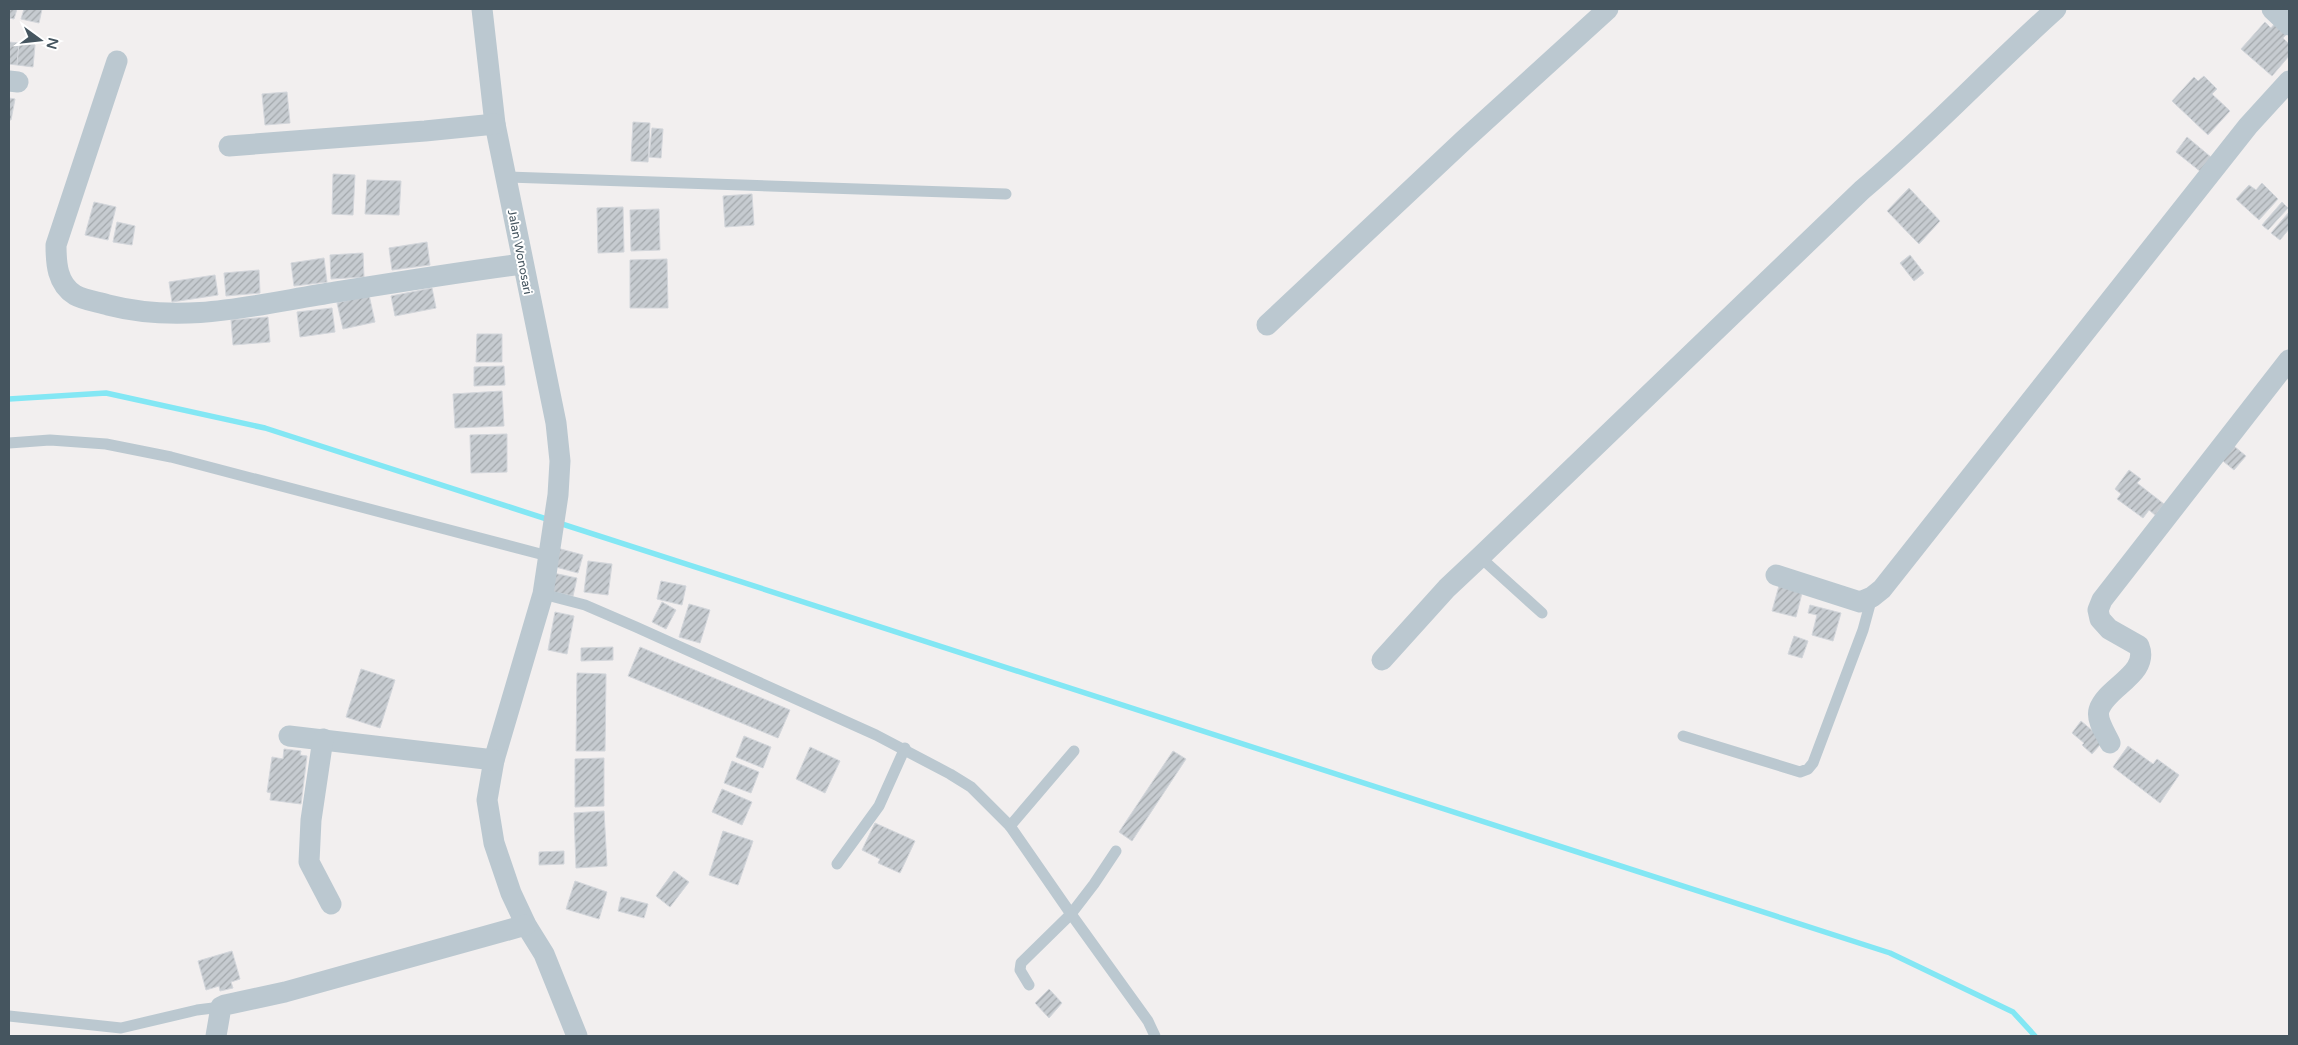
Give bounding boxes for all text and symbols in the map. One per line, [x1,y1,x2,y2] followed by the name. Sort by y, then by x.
[15,15,65,65] north arrow
[42,36,62,51] text: N
[505,208,535,296] street label: Jalan Wonosari

